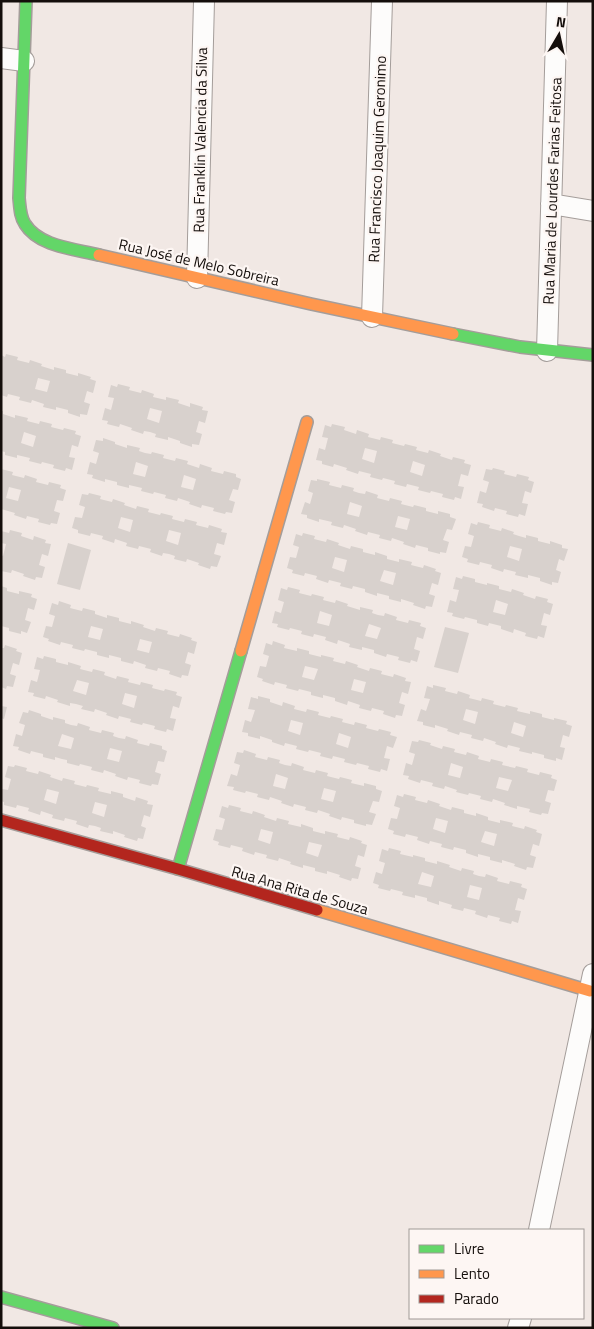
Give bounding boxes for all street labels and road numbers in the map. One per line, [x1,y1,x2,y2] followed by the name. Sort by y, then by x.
[187,47,213,233] street label: Rua Franklin Valencia da Silva
[362,55,392,263] street label: Rua Francisco Joaquim Geronimo
[537,77,567,305] street label: Rua Maria de Lourdes Farias Feitosa
[116,232,282,292] street label: Rua José de Melo Sobreira
[229,859,372,921] street label: Rua Ana Rita de Souza

